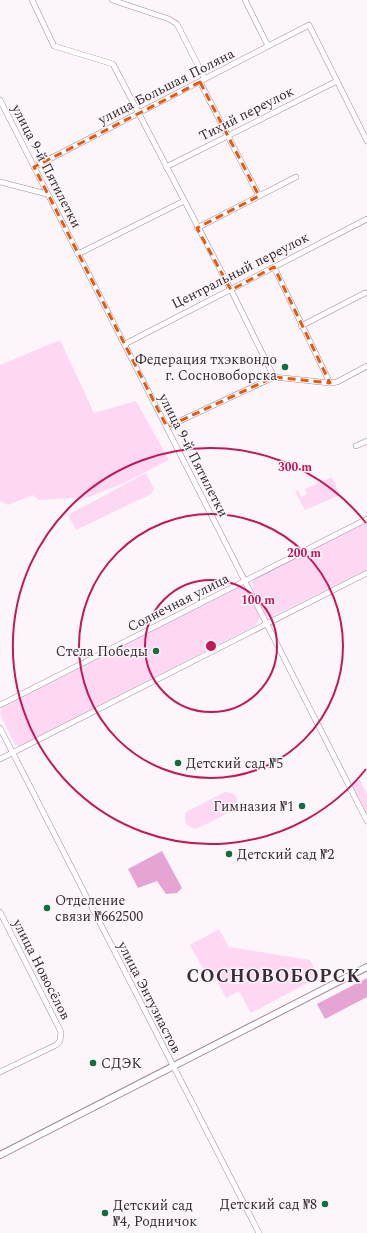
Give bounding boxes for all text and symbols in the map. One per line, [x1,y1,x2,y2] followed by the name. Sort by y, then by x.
[94,43,238,130] street label: улица Большая Поляна
[195,80,298,146] street label: Тихий переулок
[6,100,87,232] street label: улица 9-й Пятилетки
[168,226,313,314] street label: Центральный переулок
[135,349,277,386] place label: Федерация тхэквондо г. Сосновоборска
[280,362,290,372] marker: Федерация тхэквондо г. Сосновоборска
[153,389,234,521] street label: улица 9-й Пятилетки
[278,458,312,477] text: 300 m
[287,544,321,563] text: 200 m
[124,568,233,637] street label: Солнечная улица
[241,591,275,610] text: 100 m
[204,639,218,653] centre of rings
[56,641,148,662] place label: Стела Победы
[151,646,161,656] marker: Стела Победы
[186,753,283,774] place label: Детский сад №5
[173,758,183,768] marker: Детский сад №5
[213,796,294,817] place label: Гимназия №1
[297,801,307,811] marker: Гимназия №1
[237,844,334,865] place label: Детский сад №2
[224,849,234,859] marker: Детский сад №2
[55,890,143,927] place label: Отделение связи №662500
[42,903,52,913] marker: Отделение связи №662500
[7,914,76,1023] street label: улица Новосёлов
[112,937,187,1057] street label: улица Энтузиастов
[187,963,361,990] district label: СОСНОВОБОРСК
[101,1053,142,1074] place label: СДЭК
[88,1058,98,1068] marker: СДЭК
[220,1194,317,1215] place label: Детский сад №8
[113,1195,197,1232] place label: Детский сад №4, Родничок
[320,1199,330,1209] marker: Детский сад №8
[100,1208,110,1218] marker: Детский сад №4, Родничок

